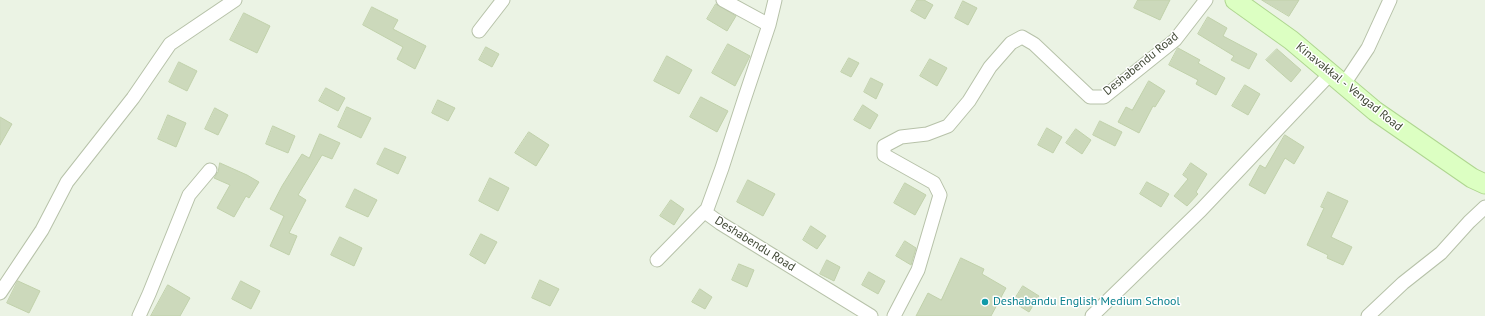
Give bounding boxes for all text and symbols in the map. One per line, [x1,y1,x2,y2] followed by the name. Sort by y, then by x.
[1101,29,1181,99] street label: Deshabendu Road
[1293,40,1405,134] street label: Kinavakkal - Vengad Road
[712,213,798,275] street label: Deshabendu Road
[993,295,1180,309] place label: Deshabandu English Medium School
[980,297,990,307] marker: Deshabandu English Medium School

